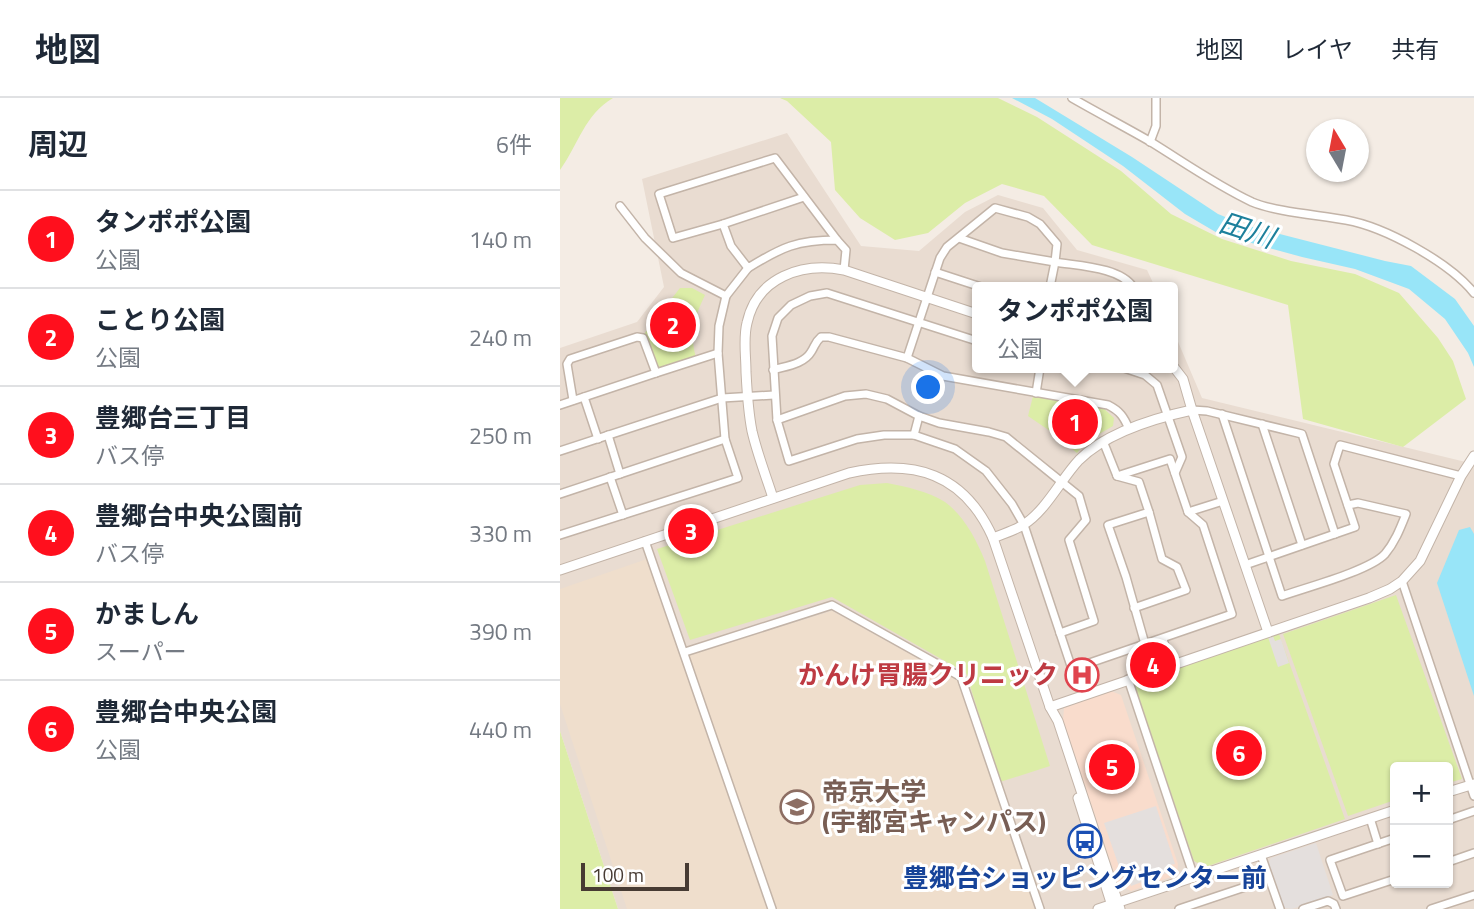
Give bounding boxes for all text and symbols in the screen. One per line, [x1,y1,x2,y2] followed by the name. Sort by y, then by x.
[35,24,101,74] text: 地図
[1196,31,1244,67] text: 地図
[1282,31,1353,67] text: レイヤ
[1391,31,1439,67] text: 共有
[1306,119,1369,182] north arrow
[28,121,88,167] text: 周辺
[496,127,532,162] text: 6件
[1214,200,1283,260] water label: 田川
[95,202,251,241] text: タンポポ公園
[45,222,57,257] text: 1
[469,222,532,257] text: 140 m
[95,242,141,277] text: 公園
[972,282,1178,373] popup
[997,291,1153,330] text: タンポポ公園
[650,299,696,351] pin: 2
[95,300,225,339] text: ことり公園
[45,320,57,355] text: 2
[469,320,532,355] text: 240 m
[997,331,1043,366] text: 公園
[95,340,141,375] text: 公園
[911,370,945,404] your location
[1052,396,1098,448] pin: 1
[95,398,251,437] text: 豊郷台三丁目
[45,418,57,453] text: 3
[469,418,532,453] text: 250 m
[95,438,164,473] text: バス停
[95,496,303,535] text: 豊郷台中央公園前
[668,505,714,557] pin: 3
[45,516,57,551] text: 4
[469,516,532,551] text: 330 m
[95,536,164,571] text: バス停
[95,594,199,633] text: かましん
[45,614,57,649] text: 5
[469,614,532,649] text: 390 m
[95,634,187,669] text: スーパー
[1130,639,1176,691] pin: 4
[798,655,1058,694] place label: かんけ胃腸クリニック
[1063,656,1101,694] hospital icon: かんけ胃腸クリニック
[95,692,277,731] text: 豊郷台中央公園
[45,712,57,747] text: 6
[469,712,532,747] text: 440 m
[1216,727,1262,779] pin: 6
[95,732,141,767] text: 公園
[1089,741,1135,793] pin: 5
[1390,762,1453,888] map controls
[1390,762,1453,825] button: +
[822,772,1046,841] place label: 帝京大学 (宇都宮キャンパス)
[778,788,816,826] school or university icon: 帝京大学 (宇都宮キャンパス)
[1066,822,1104,860] bus stop icon: 豊郷台ショッピングセンター前
[1390,825,1453,888] button: −
[903,858,1267,897] place label: 豊郷台ショッピングセンター前
[581,860,690,892] scale bar
[592,860,644,889] text: 100 m

